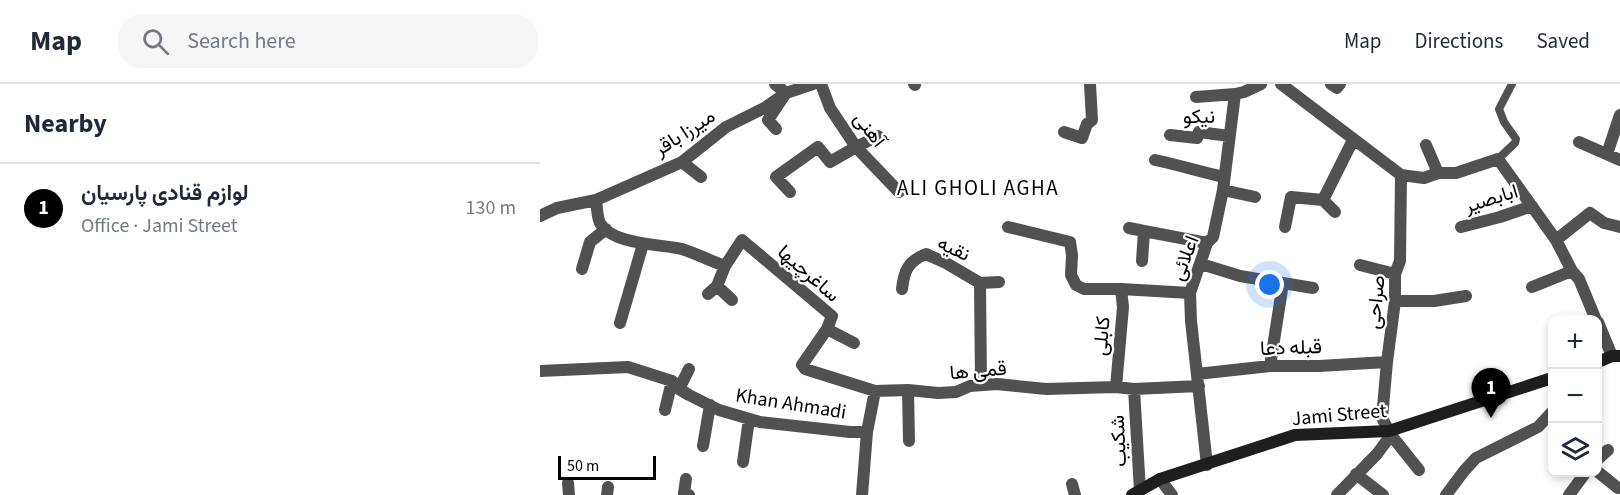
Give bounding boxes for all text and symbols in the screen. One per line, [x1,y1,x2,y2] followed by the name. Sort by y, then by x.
[118,14,538,68] search box
[30,21,82,61] text: Map
[139,25,172,58] icon: search
[187,25,296,57] text: Search here
[1344,26,1382,56] text: Map
[1415,26,1503,56] text: Directions
[1536,26,1590,56] text: Saved
[648,103,721,164] street label: میرزا باقر
[1183,103,1215,131] street label: نیکو
[24,105,107,142] text: Nearby
[846,106,893,154] street label: آهنی
[897,173,1059,203] district label: ALI GHOLI AGHA
[81,177,249,209] text: لوازم قنادی پارسیان
[1460,178,1521,221] street label: ابابصیر
[38,194,49,222] text: 1
[466,194,516,222] text: 130 m
[81,212,238,240] text: Office · Jami Street
[933,229,975,269] street label: نقیه
[1164,232,1206,285] street label: اعلائی
[771,239,846,309] street label: ساغرچیها
[1255,270,1284,299] your location
[1359,274,1393,330] street label: صراحی
[1086,315,1118,357] street label: کابلی
[1548,315,1602,477] map controls
[1548,315,1602,369] button: +
[1260,333,1323,363] street label: قبله دعا
[948,355,1008,387] street label: قمی ها
[1472,368,1510,418] pin: 1
[1548,369,1602,423] button: −
[733,381,848,427] street label: Khan Ahmadi
[1290,397,1388,433] street label: Jami Street
[1104,414,1134,468] street label: شکیب
[1548,423,1602,477] button: layers
[558,453,656,480] scale bar
[567,455,599,477] text: 50 m

